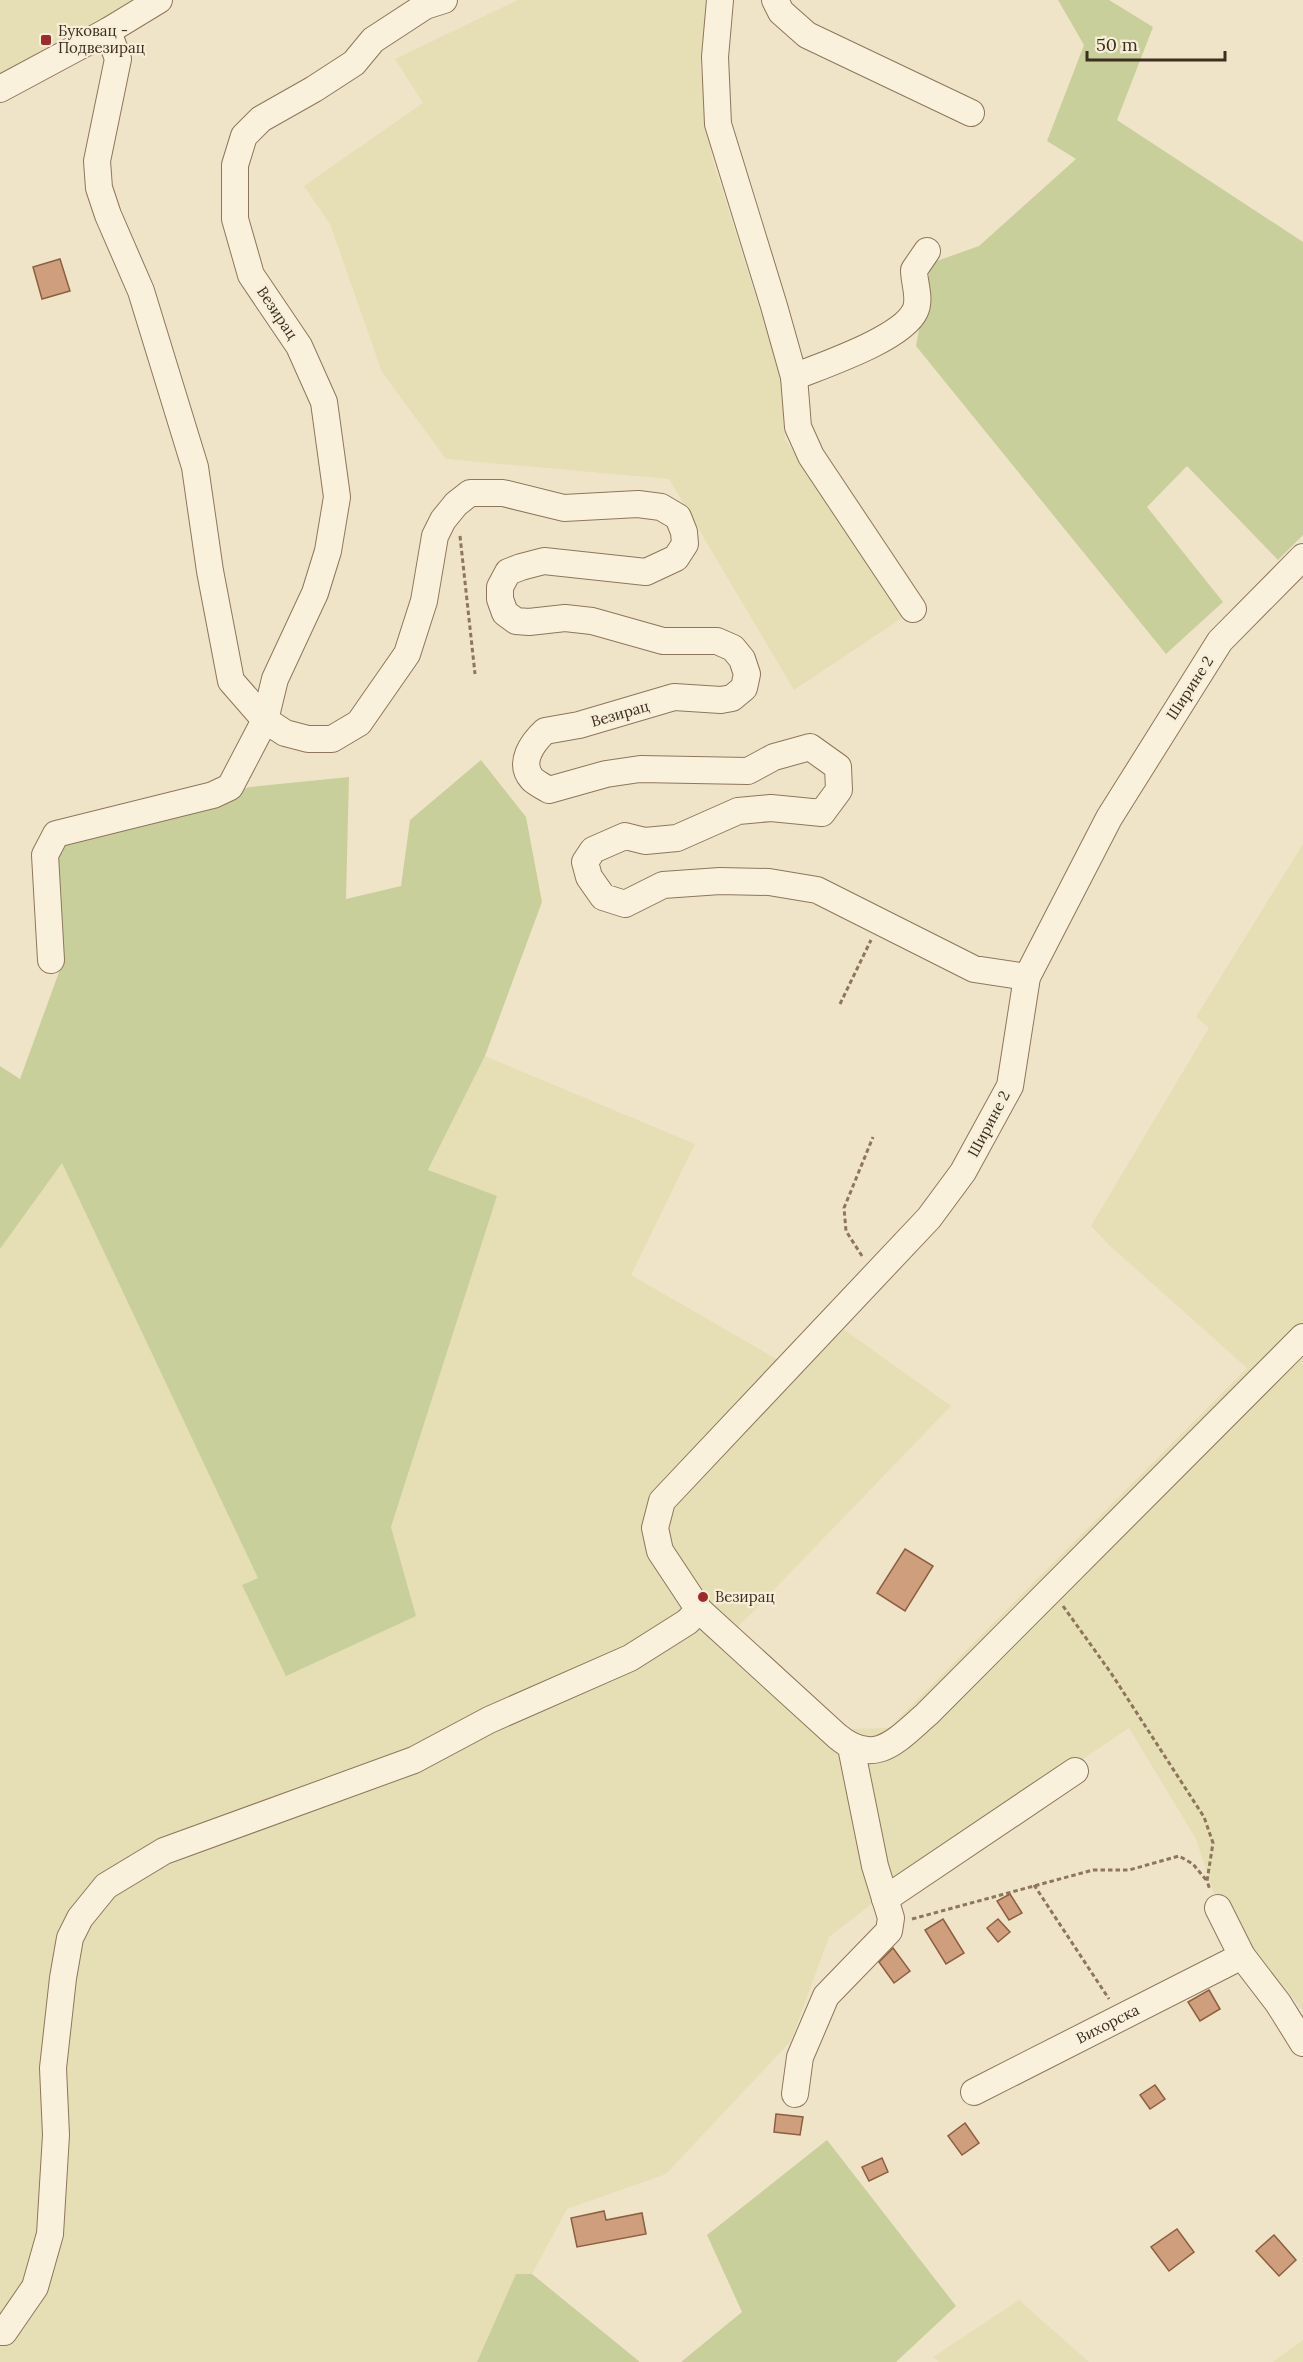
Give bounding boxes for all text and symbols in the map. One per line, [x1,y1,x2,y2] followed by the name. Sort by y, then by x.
[58,21,145,57] place label: Буковац - Подвезирац
[1087,24,1225,62] scale bar
[39,33,53,47] marker: Буковац - Подвезирац
[1096,33,1138,56] text: 50 m
[253,283,302,343] street label: Везирац
[1162,652,1217,723] street label: Ширине 2
[589,696,651,731] street label: Везирац
[963,1087,1014,1160] street label: Ширине 2
[715,1587,775,1606] place label: Везирац
[696,1590,710,1604] marker: Везирац
[1073,2000,1142,2048] street label: Вихорска

